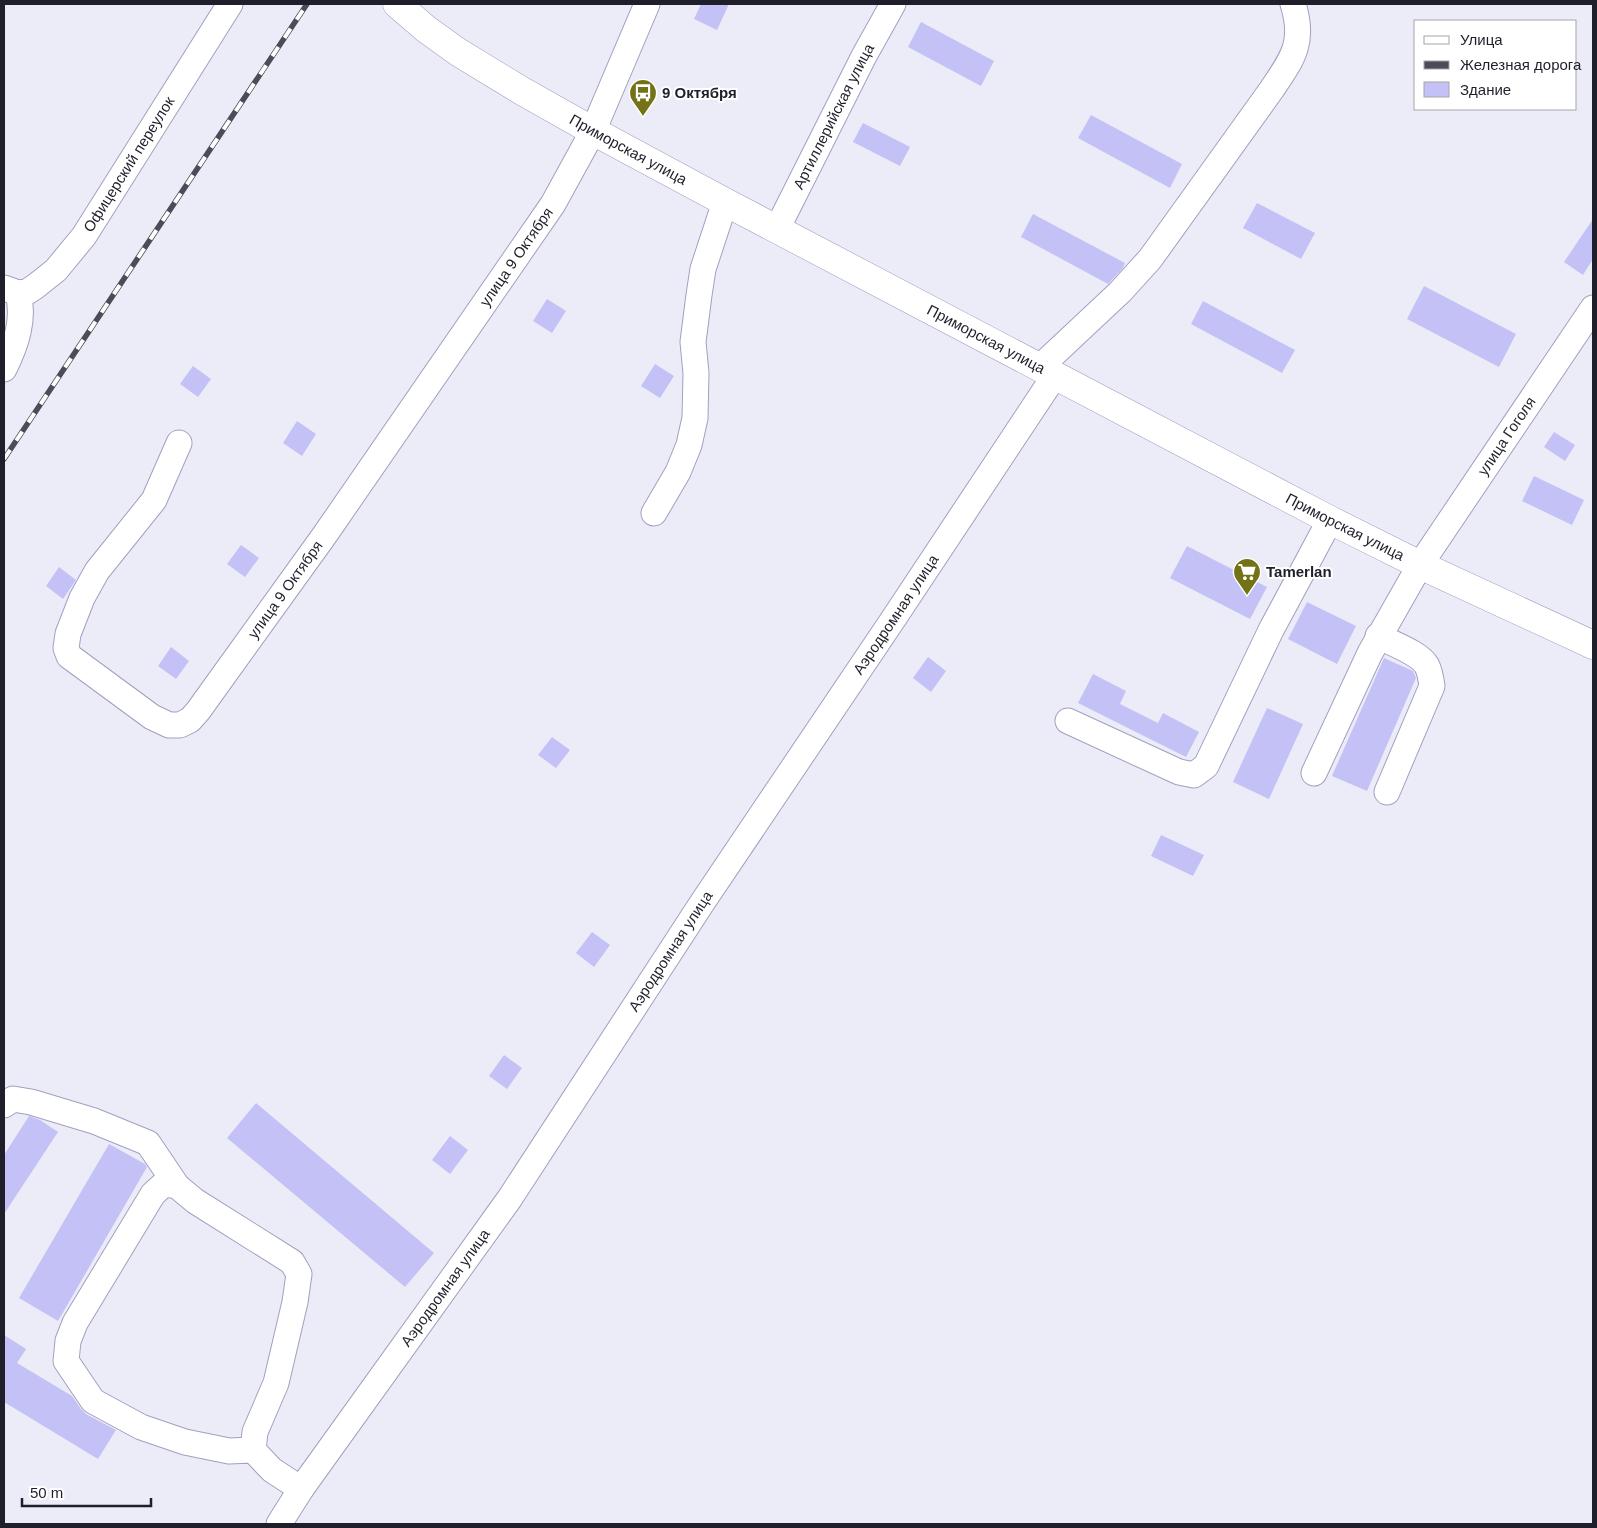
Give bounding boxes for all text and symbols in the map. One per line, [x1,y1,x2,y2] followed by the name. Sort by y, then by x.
[1414,20,1577,110] legend
[1460,31,1503,48] text: Улица
[789,40,877,192] street label: Артиллерийская улица
[1460,56,1582,73] text: Железная дорога
[628,78,658,117] bus stop icon: 9 Октября
[1460,81,1511,98] text: Здание
[662,84,737,101] place label: 9 Октября
[80,93,178,235] street label: Офицерский переулок
[567,111,691,188] street label: Приморская улица
[476,204,556,309] street label: улица 9 Октября
[924,301,1049,377] street label: Приморская улица
[1474,393,1539,478] street label: улица Гоголя
[1283,489,1408,564] street label: Приморская улица
[244,537,326,642] street label: улица 9 Октября
[849,551,942,678] street label: Аэродромная улица
[1232,557,1262,596] supermarket icon: Tamerlan
[1266,563,1332,580] place label: Tamerlan
[625,887,716,1014] street label: Аэродромная улица
[397,1225,493,1350] street label: Аэродромная улица
[22,1476,151,1508] scale bar
[30,1484,63,1501] text: 50 m

